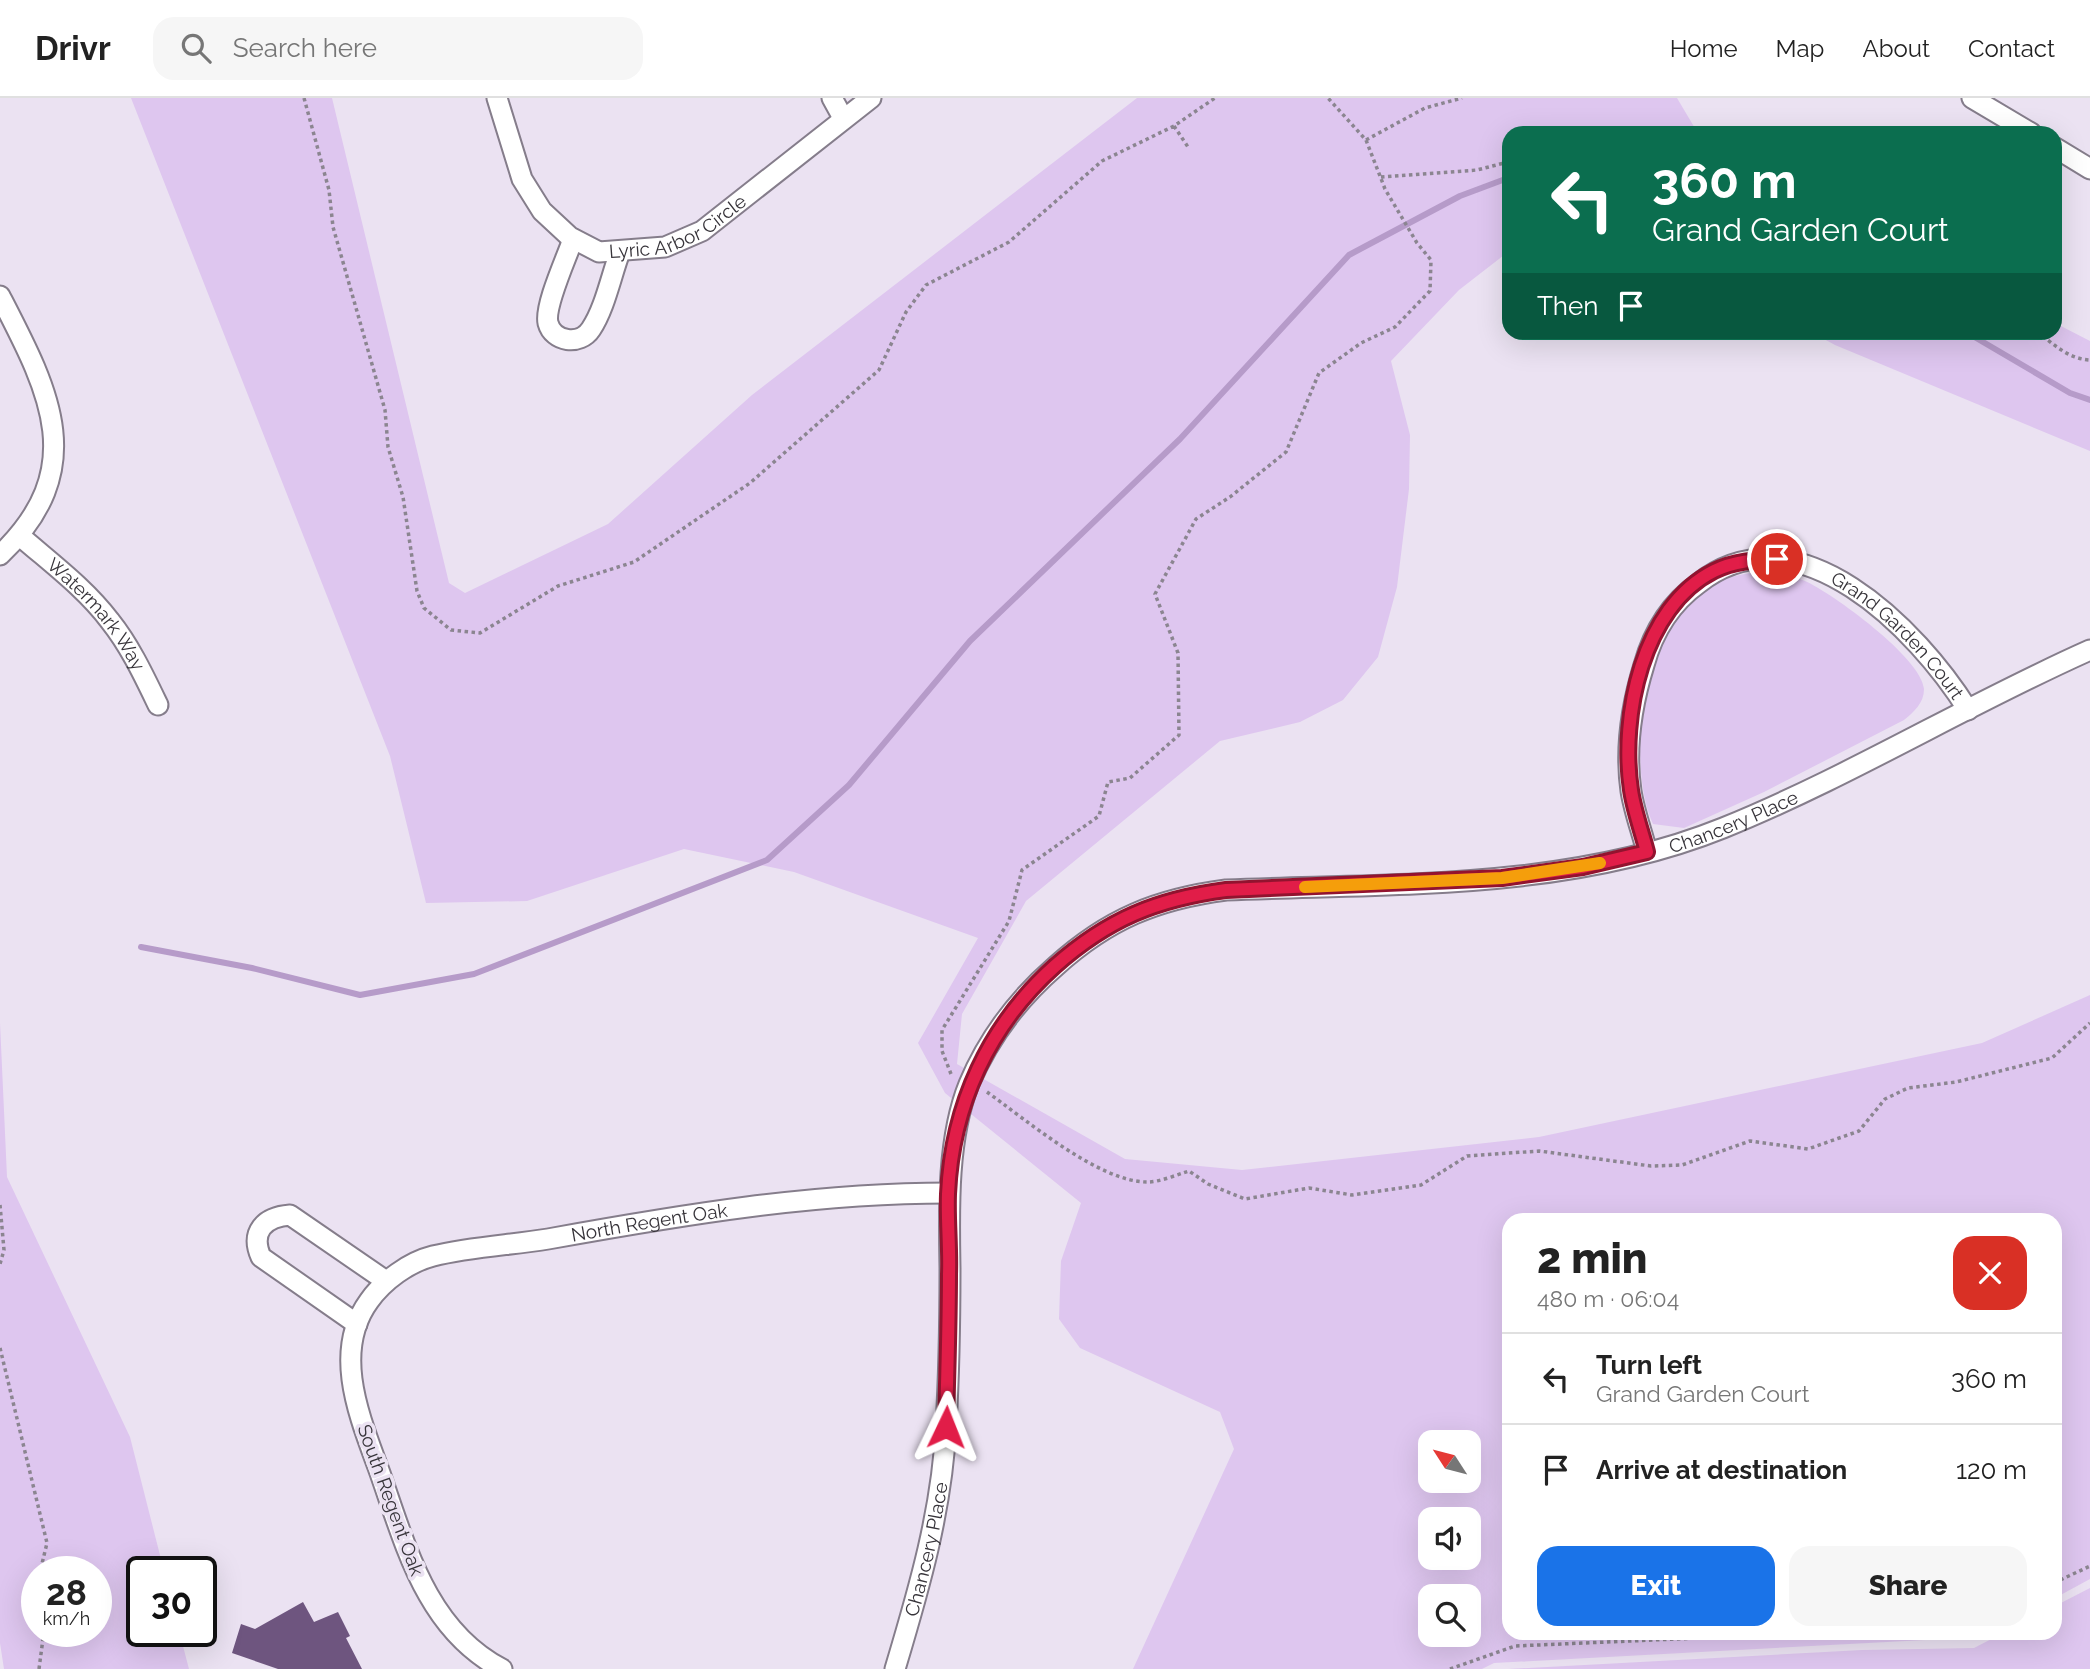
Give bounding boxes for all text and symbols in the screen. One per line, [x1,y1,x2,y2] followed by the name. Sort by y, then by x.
[153,17,643,80] search box
[35,29,111,68] text: Drivr
[177,29,215,67] icon: search
[233,33,377,63] text: Search here
[1670,34,1738,63] text: Home
[1776,34,1824,63] text: Map
[1862,34,1930,63] text: About
[1968,34,2055,63] text: Contact
[1652,152,1797,209] text: 360 m
[1537,154,1628,245] icon: left
[608,190,750,262] street label: Lyric Arbor Circle
[1652,211,1949,248] text: Grand Garden Court
[1612,287,1650,325] icon: arrive
[1537,291,1598,321] text: Then
[1747,529,1807,589] pin
[1758,540,1796,578] icon: arrive
[43,553,150,674] street label: Watermark Way
[1827,567,1969,704] street label: Grand Garden Court
[1666,786,1801,857] street label: Chancery Place
[569,1199,729,1246] street label: North Regent Oak
[1537,1234,1647,1283] text: 2 min
[1953,1236,2027,1310] button: close
[1537,1285,1679,1312] text: 480 m · 06:04
[1596,1350,1702,1380] text: Turn left
[1537,1360,1575,1398] icon: left
[1951,1364,2027,1394] text: 360 m
[1596,1380,1809,1407] text: Grand Garden Court
[909,1390,983,1464] position arrow
[353,1421,429,1579] street label: South Regent Oak
[1418,1430,1480,1493] north arrow
[1418,1430,1481,1647] map controls
[1537,1451,1575,1489] icon: arrive
[1596,1455,1847,1485] text: Arrive at destination
[1956,1455,2027,1485] text: 120 m
[900,1480,952,1619] street label: Chancery Place
[1418,1507,1481,1570] button: sound
[1537,1546,1775,1626] button: Exit
[1789,1546,2027,1626] button: Share
[126,1556,217,1647] speed limit sign: 30
[46,1572,87,1613] text: 28
[1418,1584,1481,1647] button: search
[43,1608,90,1629] text: km/h

